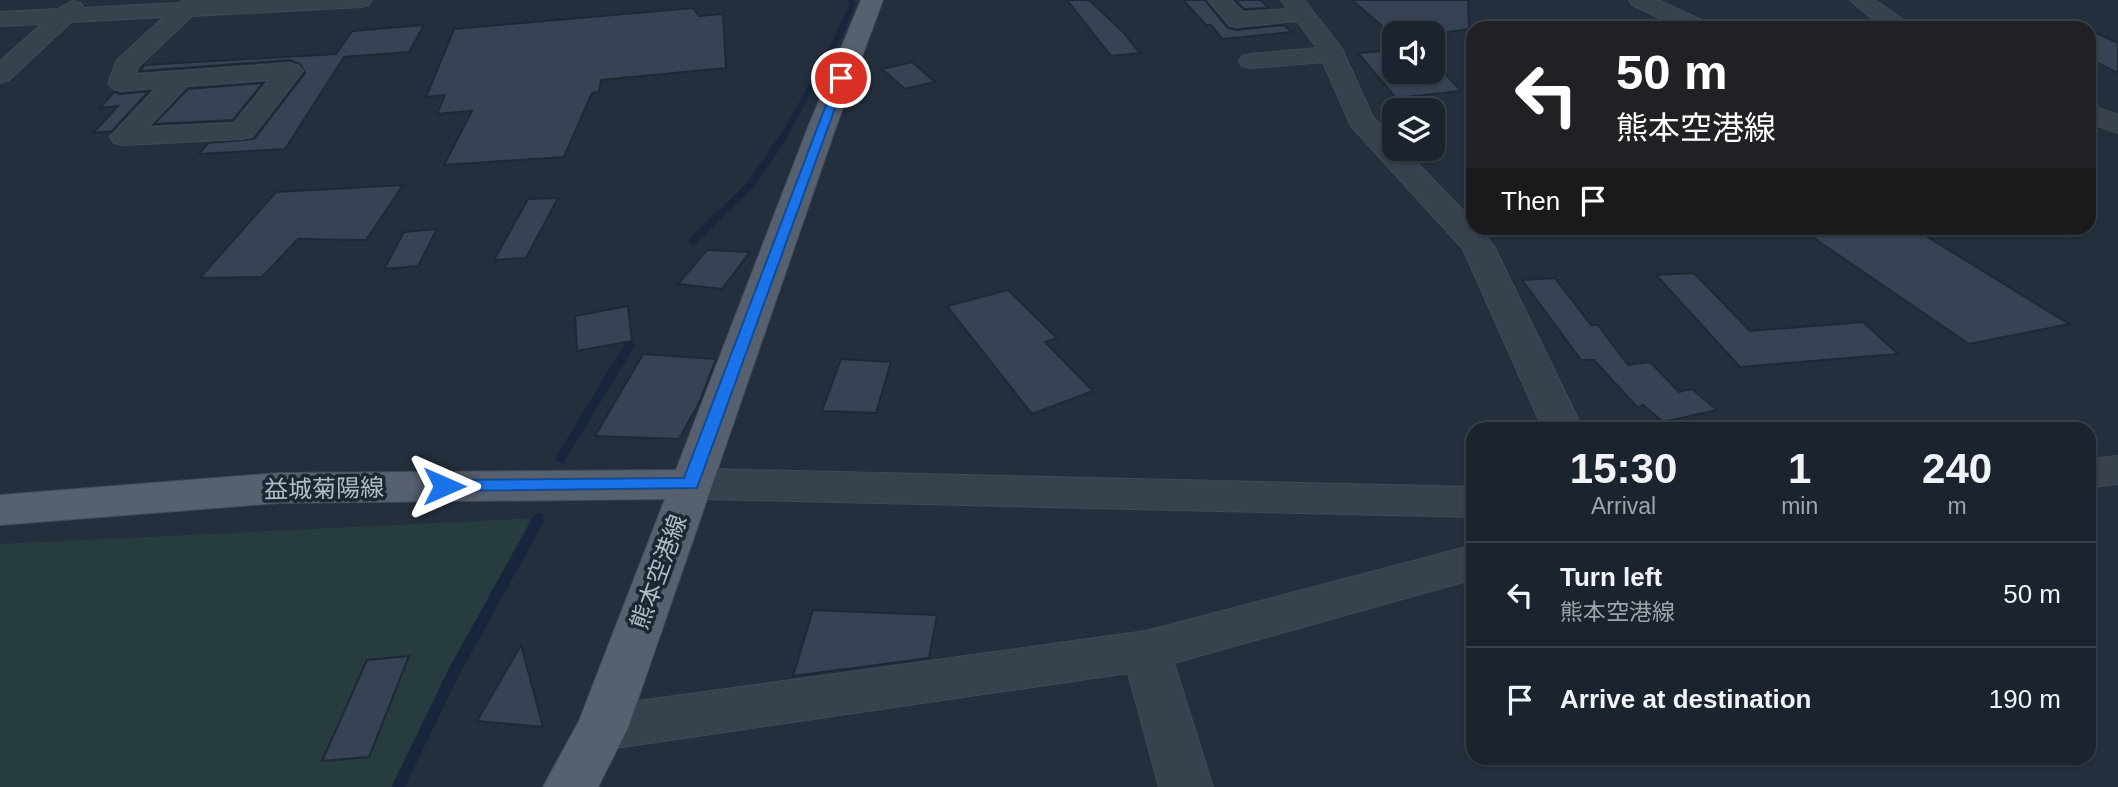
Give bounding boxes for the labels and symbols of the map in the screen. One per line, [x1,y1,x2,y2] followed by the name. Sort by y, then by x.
[811,48,871,108] pin
[407,449,481,523] position arrow
[264,474,384,503] street label: 益城菊陽線
[625,511,692,633] street label: 熊本空港線

